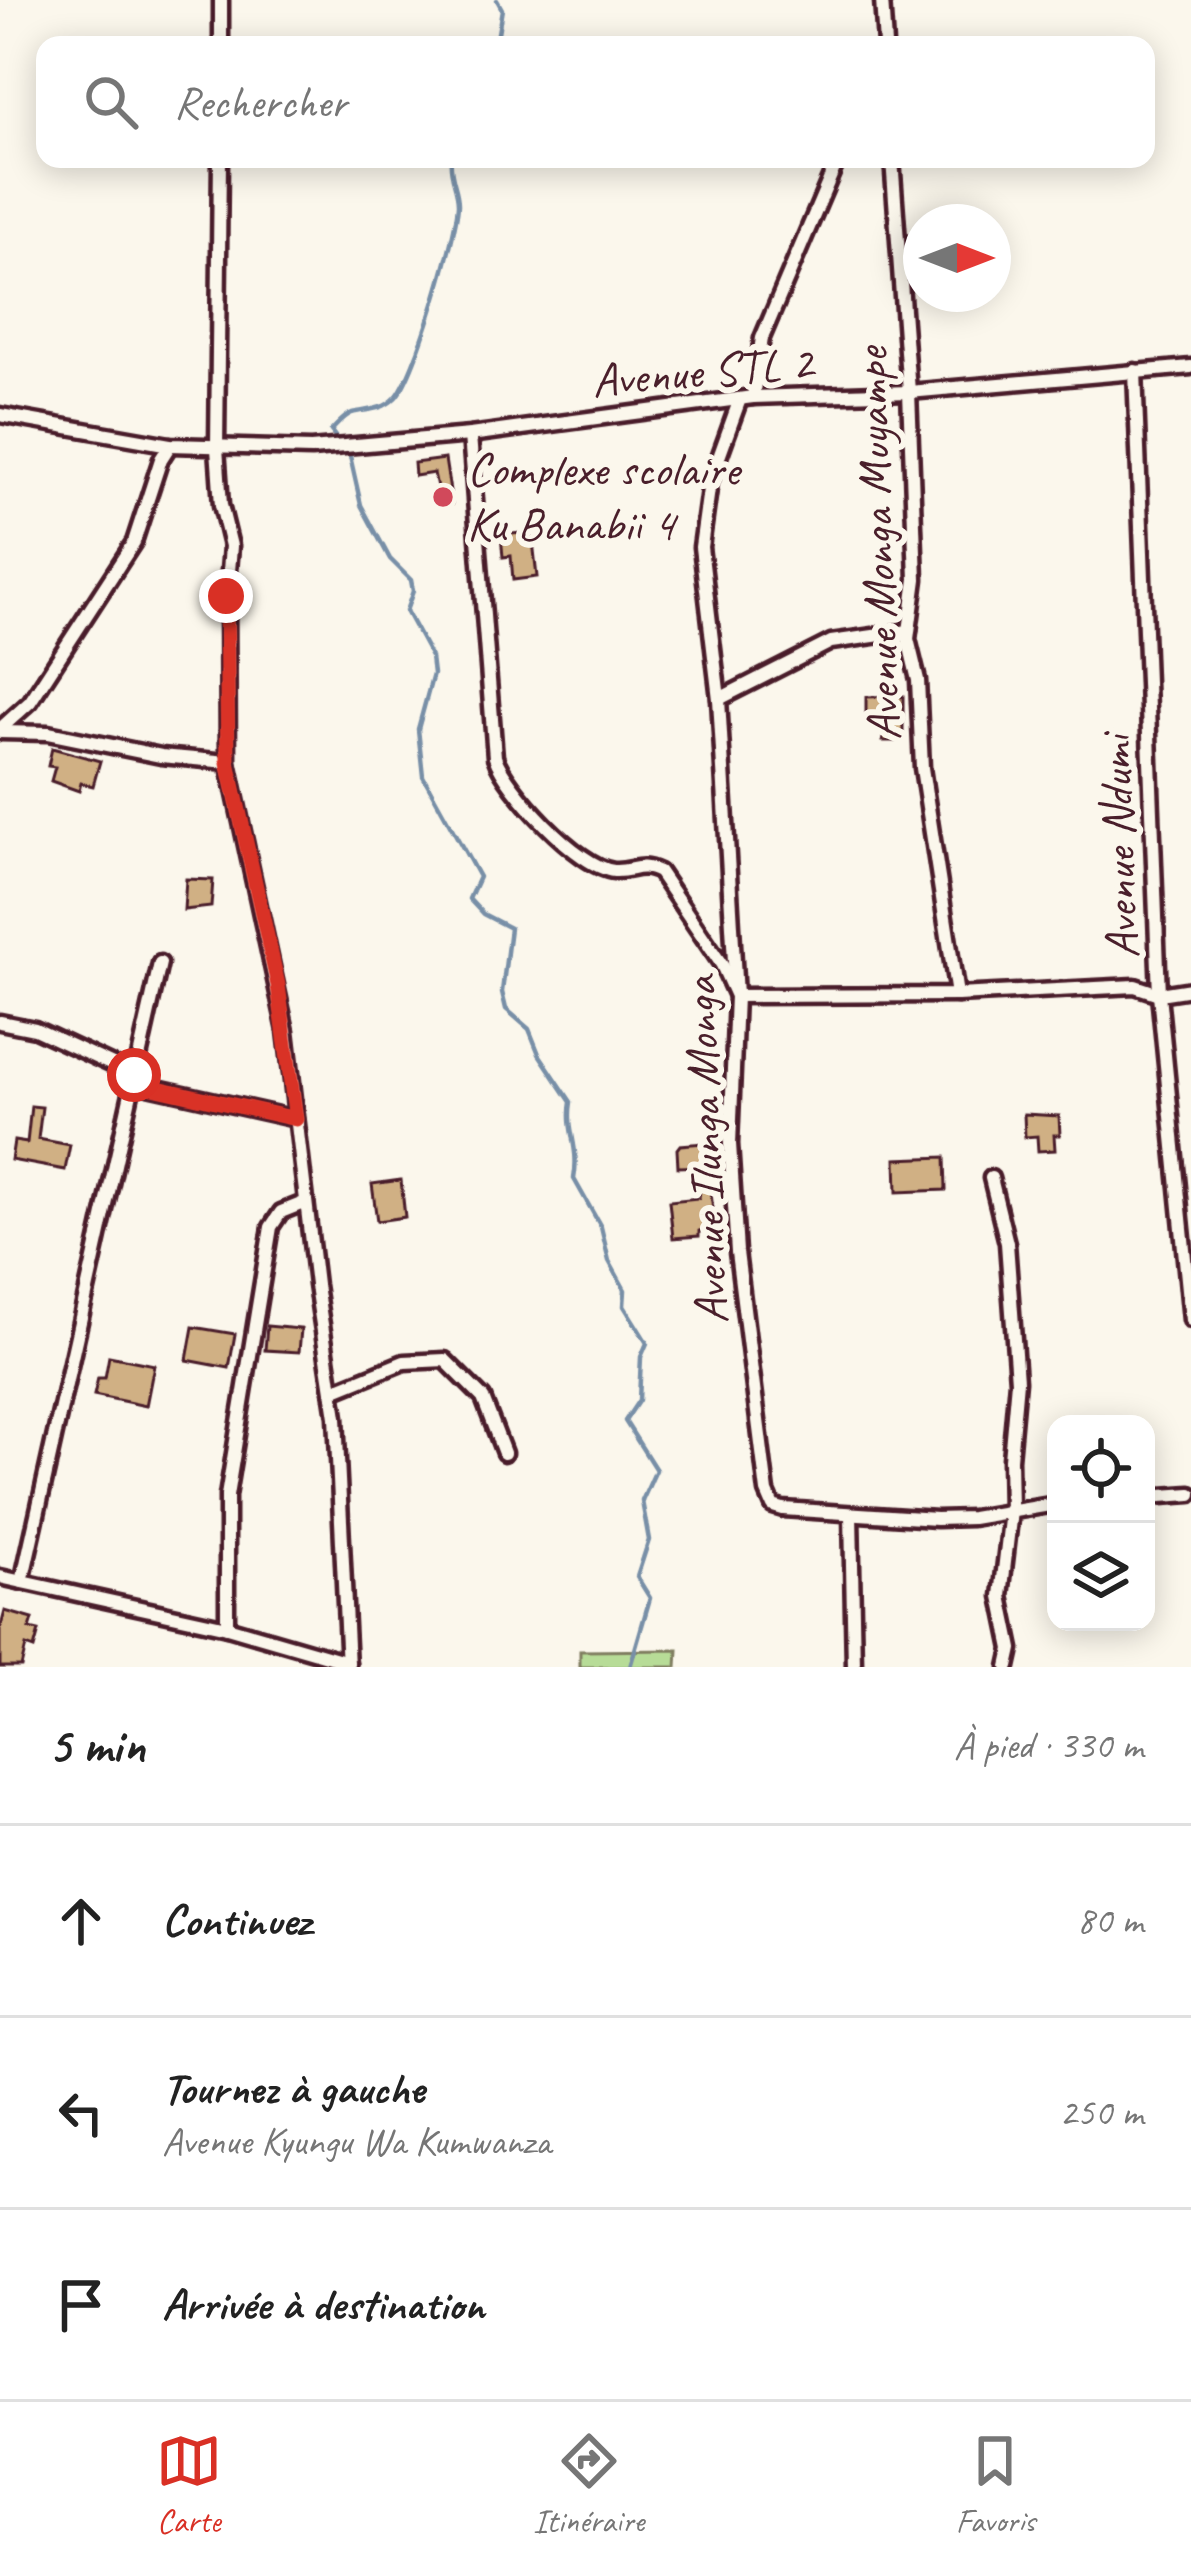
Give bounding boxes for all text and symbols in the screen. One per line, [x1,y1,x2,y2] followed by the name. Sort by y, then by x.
[36,36,1155,168] search box
[78,69,144,135] icon: search
[174,74,347,131] text: Rechercher
[903,204,1011,312] north arrow
[589,331,818,411] street label: Avenue STL 2
[840,343,914,742] street label: Avenue Monga Muyampe
[467,439,743,554] place label: Complexe scolaire Ku Banabii 4
[430,484,456,510] marker: Complexe scolaire Ku Banabii 4
[199,569,253,623] route end
[1084,729,1152,960] street label: Avenue Ndumi
[669,972,741,1325] street label: Avenue Ilunga Monga
[107,1048,161,1102] route start
[1047,1415,1155,1631] map controls
[1047,1415,1155,1523] button: locate
[1047,1523,1155,1631] button: layers
[48,1713,145,1777] text: 5 min
[954,1721,1143,1770] text: À pied · 330 m
[48,1888,114,1954] icon: ahead
[162,1892,311,1949] text: Continuez
[1077,1896,1143,1945] text: 80 m
[162,2060,424,2117] text: Tournez à gauche
[48,2080,114,2146] icon: left
[1059,2088,1143,2137] text: 250 m
[162,2117,551,2166] text: Avenue Kyungu Wa Kumwanza
[48,2272,114,2338] icon: arrive
[162,2276,485,2333] text: Arrivée à destination
[156,2428,222,2542] tab: Carte
[533,2428,644,2542] tab: Itinéraire
[956,2428,1035,2542] tab: Favoris

